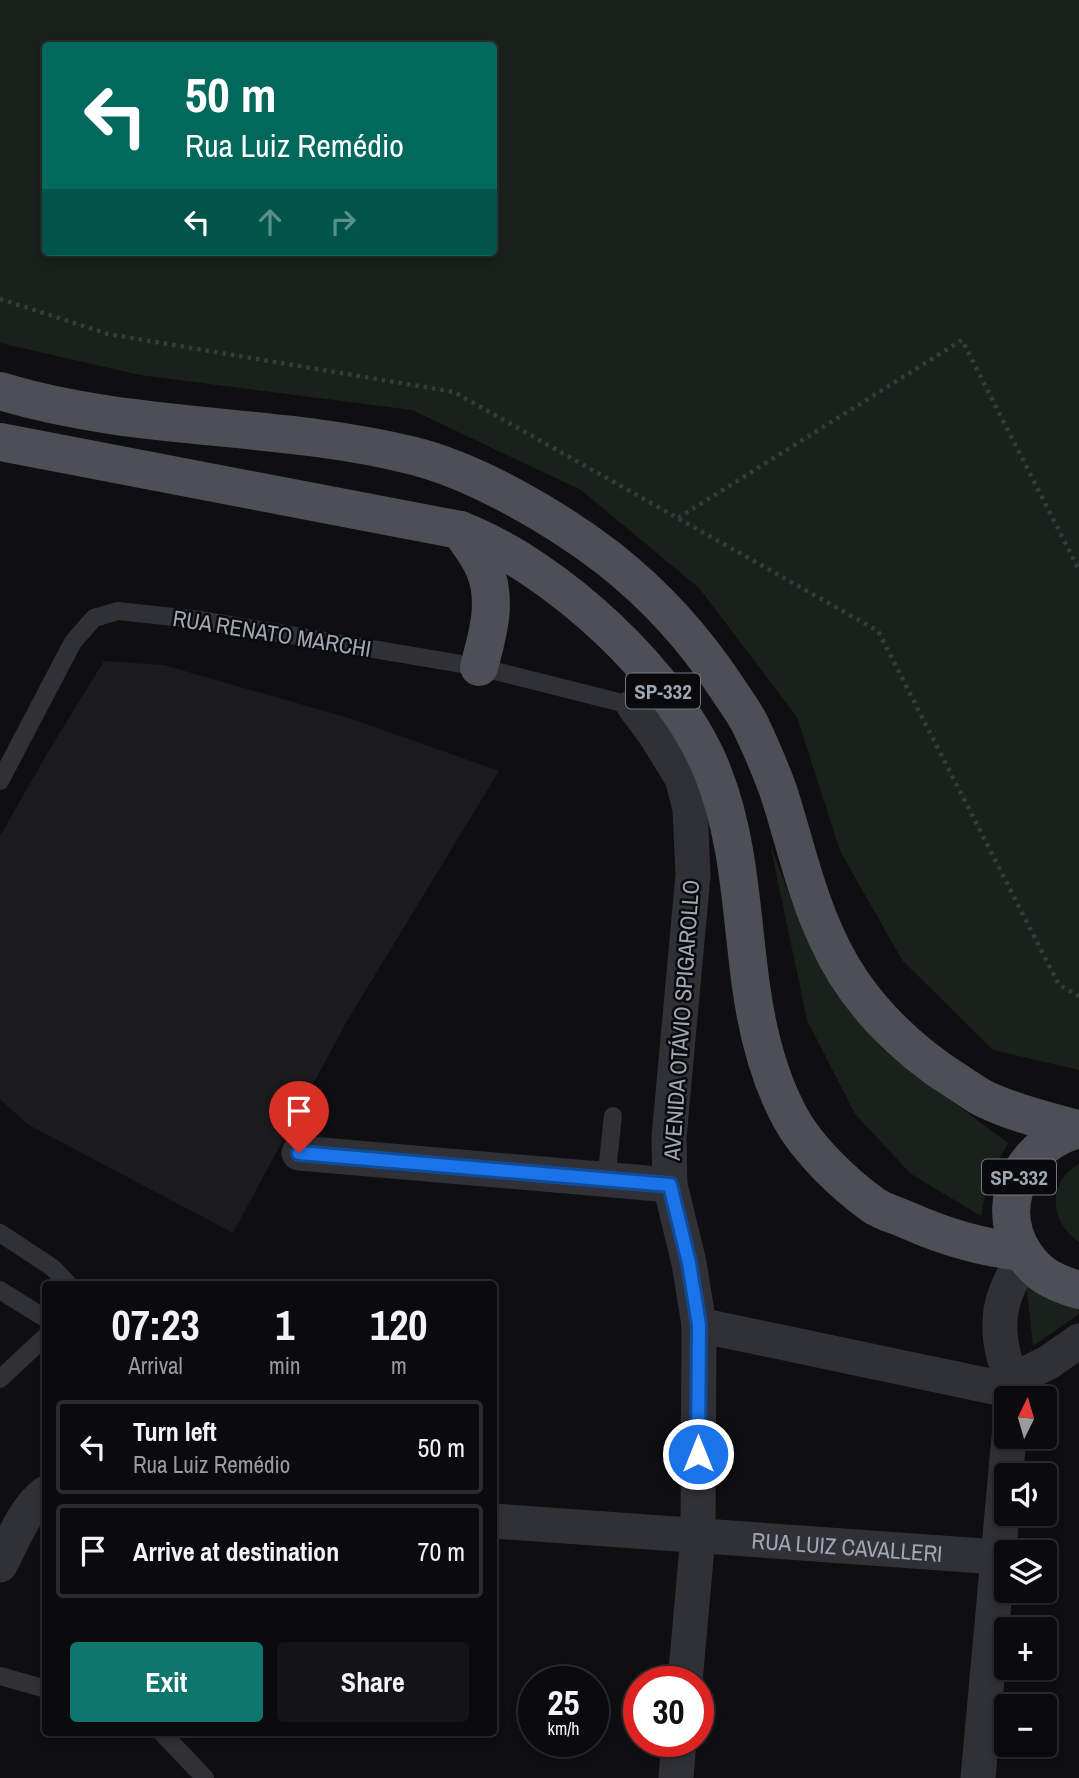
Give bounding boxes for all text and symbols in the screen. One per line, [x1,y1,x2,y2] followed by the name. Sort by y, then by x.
[185,61,277,127] text: 50 m
[70,70,161,161] icon: left
[185,124,404,167] text: Rua Luiz Remédio
[178,203,216,241] icon: left
[251,203,289,241] icon: ahead
[324,203,362,241] icon: right
[171,602,373,664] street label: RUA RENATO MARCHI
[626,674,700,708] road number: SP-332
[656,879,706,1162] street label: AVENIDA OTÁVIO SPIGAROLLO
[269,1081,329,1153] pin
[280,1092,318,1130] icon: arrive
[982,1160,1056,1194] road number: SP-332
[112,1297,200,1353] text: 07:23
[275,1297,294,1353] text: 1
[370,1297,428,1353] text: 120
[128,1350,183,1381] text: Arrival
[269,1350,301,1381] text: min
[391,1350,407,1381] text: m
[994,1386,1057,1449] north arrow
[994,1386,1057,1757] map controls
[133,1414,217,1449] text: Turn left
[661,1417,735,1491] position arrow
[74,1428,112,1466] icon: left
[418,1430,465,1465] text: 50 m
[133,1449,290,1480] text: Rua Luiz Remédio
[994,1463,1057,1526] button: sound
[751,1524,944,1569] street label: RUA LUIZ CAVALLERI
[74,1532,112,1570] icon: arrive
[133,1534,339,1569] text: Arrive at destination
[418,1534,465,1569] text: 70 m
[994,1540,1057,1603] button: layers
[994,1617,1057,1680] button: +
[70,1642,263,1722] button: Exit
[277,1642,469,1722] button: Share
[623,1666,714,1757] speed limit sign: 30
[548,1679,579,1726] text: 25
[994,1694,1057,1757] button: −
[548,1716,580,1741] text: km/h

